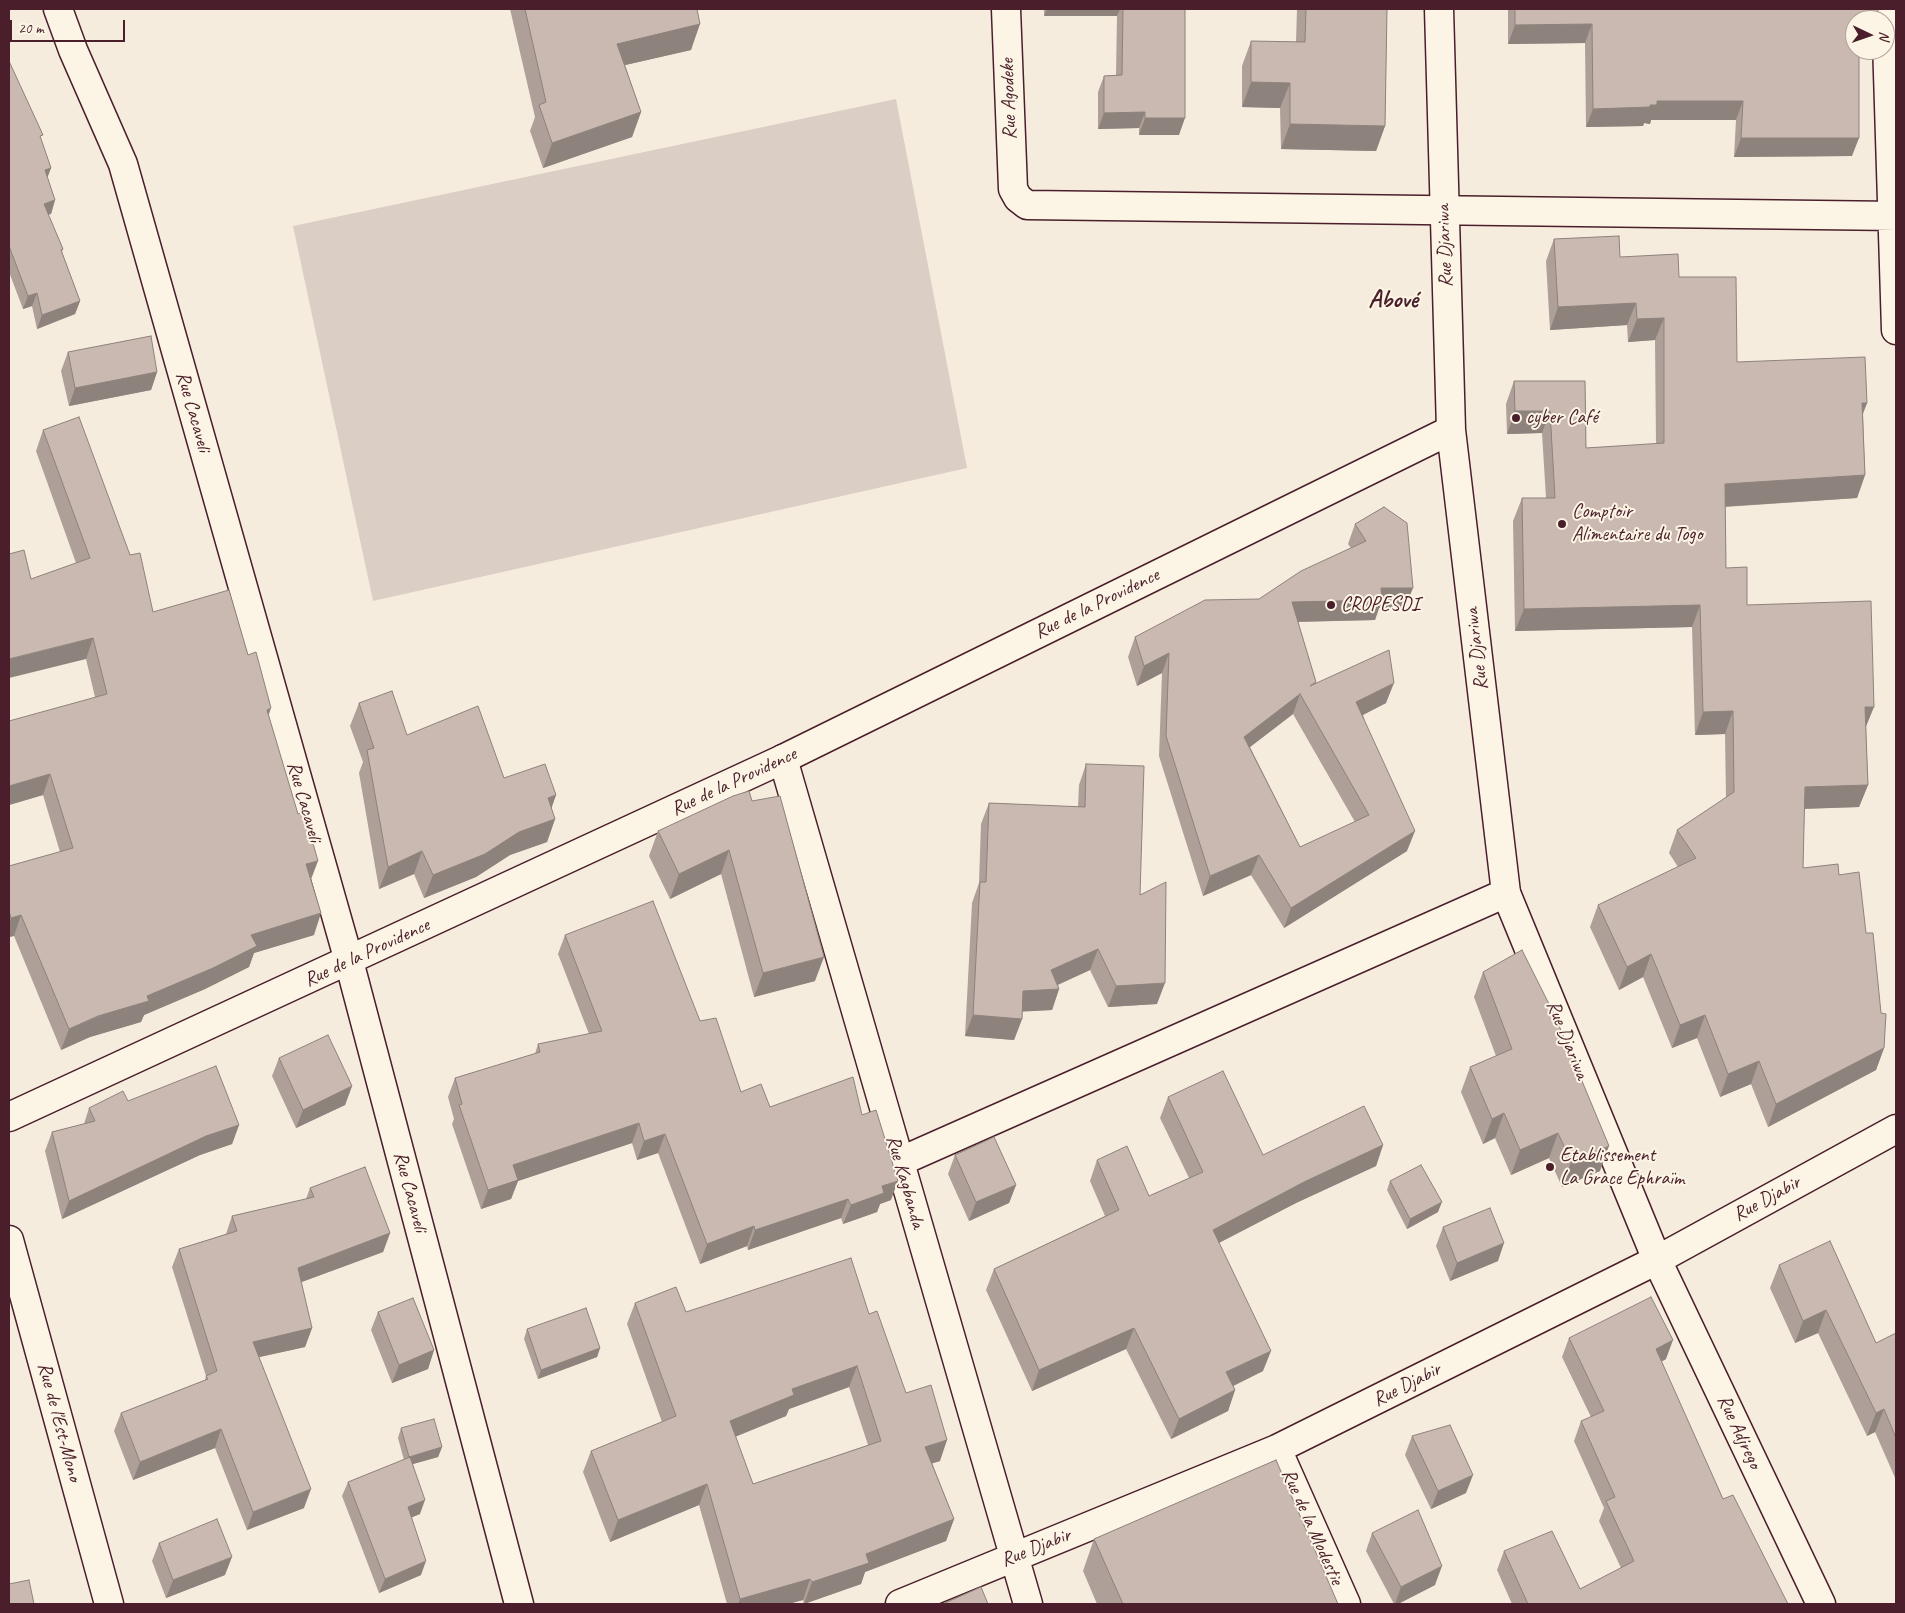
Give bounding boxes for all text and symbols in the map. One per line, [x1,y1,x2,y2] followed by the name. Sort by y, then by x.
[12,10,128,42] scale bar
[1845,10,1895,60] north arrow
[18,19,44,38] text: 20 m
[1876,31,1893,41] text: N
[996,58,1022,140] street label: Rue Agodeke
[1432,204,1458,288] street label: Rue Djariwa
[1368,285,1418,315] district label: Abové
[170,369,216,455] street label: Rue Cacaveli
[1526,406,1598,430] place label: cyber Café
[1510,412,1522,424] marker: cyber Café
[1572,500,1702,547] place label: Comptoir Alimentaire du Togo
[1556,518,1568,530] marker: Comptoir Alimentaire du Togo
[1031,563,1163,645] street label: Rue de la Providence
[1341,593,1419,617] place label: CROPESDI
[1325,599,1337,611] marker: CROPESDI
[1460,606,1494,692] street label: Rue Djariwa
[667,742,801,822] street label: Rue de la Providence
[281,759,327,845] street label: Rue Cacaveli
[300,913,434,993] street label: Rue de la Providence
[1540,997,1594,1083] street label: Rue Djariwa
[880,1133,930,1231] street label: Rue Kagbanda
[1560,1144,1684,1191] place label: Etablissement La Grace Ephraïm
[388,1149,432,1235] street label: Rue Cacaveli
[1544,1161,1556,1173] marker: Etablissement La Grace Ephraïm
[1729,1171,1805,1227] street label: Rue Djabir
[1369,1358,1445,1412] street label: Rue Djabir
[32,1360,86,1484] street label: Rue de l'Est-Mono
[1711,1391,1767,1473] street label: Rue Adjrego
[1276,1465,1348,1589] street label: Rue de la Modestie
[998,1523,1074,1573] street label: Rue Djabir

